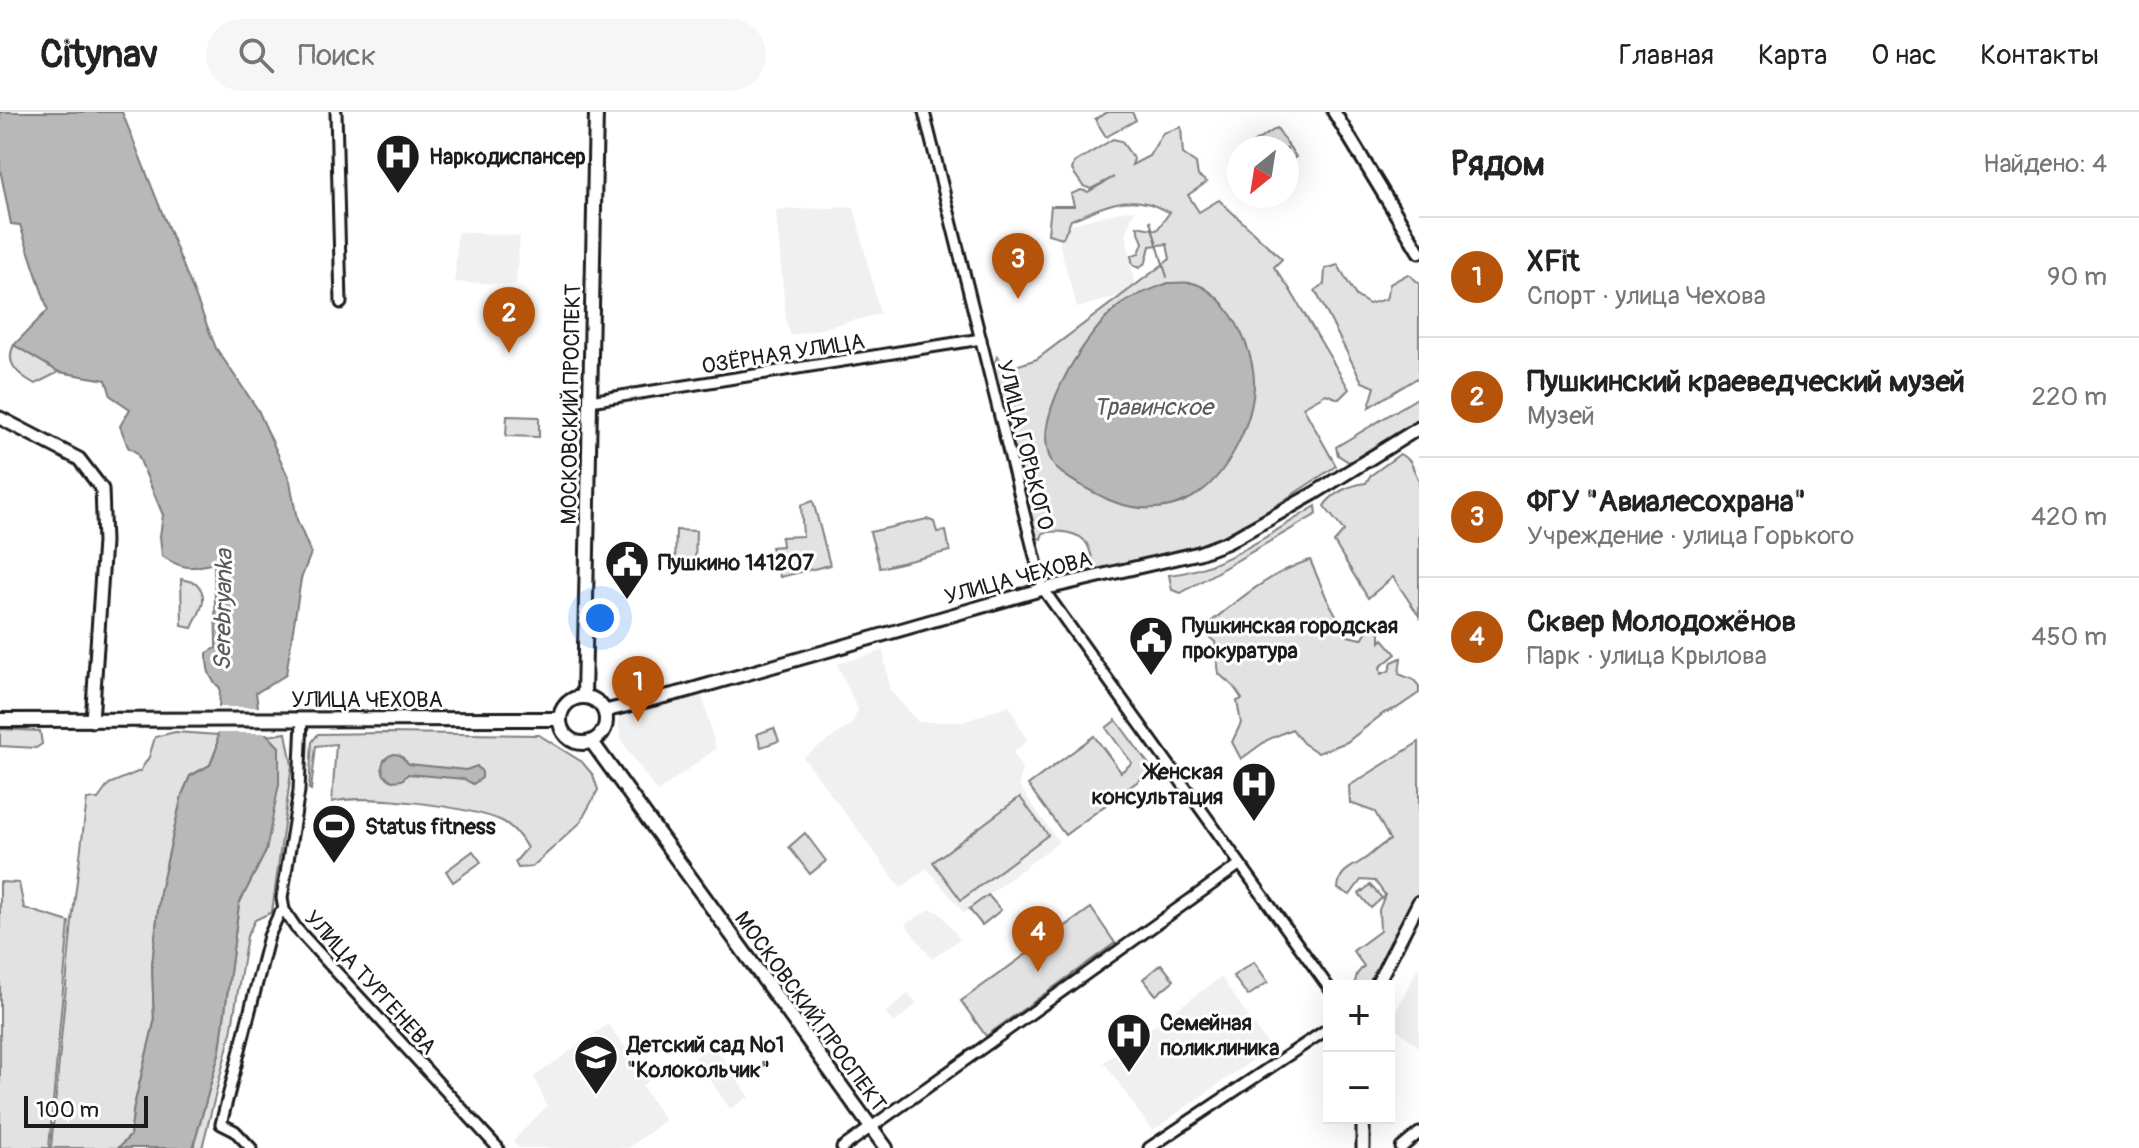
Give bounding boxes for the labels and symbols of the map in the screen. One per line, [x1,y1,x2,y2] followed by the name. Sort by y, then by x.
[374,132,422,195] hospital icon: Наркодиспансер
[1227,136,1299,208] north arrow
[429,143,586,171] place label: Наркодиспансер
[992,233,1044,299] pin: 3
[555,283,587,525] street label: МОСКОВСКИЙ ПРОСПЕКТ
[483,287,535,353] pin: 2
[700,327,867,381] street label: ОЗЁРНАЯ УЛИЦА
[990,357,1060,533] street label: УЛИЦА ГОРЬКОГО
[1093,393,1215,422] water label: Травинское
[603,538,651,601] public building icon: Пушкино 141207
[941,545,1095,611] street label: УЛИЦА ЧЕХОВА
[208,547,239,671] water label: Serebryanka
[658,549,814,577] place label: Пушкино 141207
[580,598,620,638] your location
[1182,612,1398,665] place label: Пушкинская городская прокуратура
[1127,614,1175,677] public building icon: Пушкинская городская прокуратура
[612,656,664,722] pin: 1
[291,686,443,714] street label: УЛИЦА ЧЕХОВА
[1091,758,1223,811] place label: Женская консультация
[1230,760,1278,823] hospital icon: Женская консультация
[310,802,358,865] sports icon: Status fitness
[365,813,496,841] place label: Status fitness
[298,905,442,1061] street label: УЛИЦА ТУРГЕНЕВА
[728,906,892,1117] street label: МОСКОВСКИЙ ПРОСПЕКТ
[1012,906,1064,972] pin: 4
[1160,1009,1279,1062] place label: Семейная поликлиника
[1105,1011,1153,1074] hospital icon: Семейная поликлиника
[625,1031,784,1084] place label: Детский сад №1 "Колокольчик"
[572,1033,620,1096] school or university icon: Детский сад №1 "Колокольчик"
[24,1092,148,1128] scale bar

